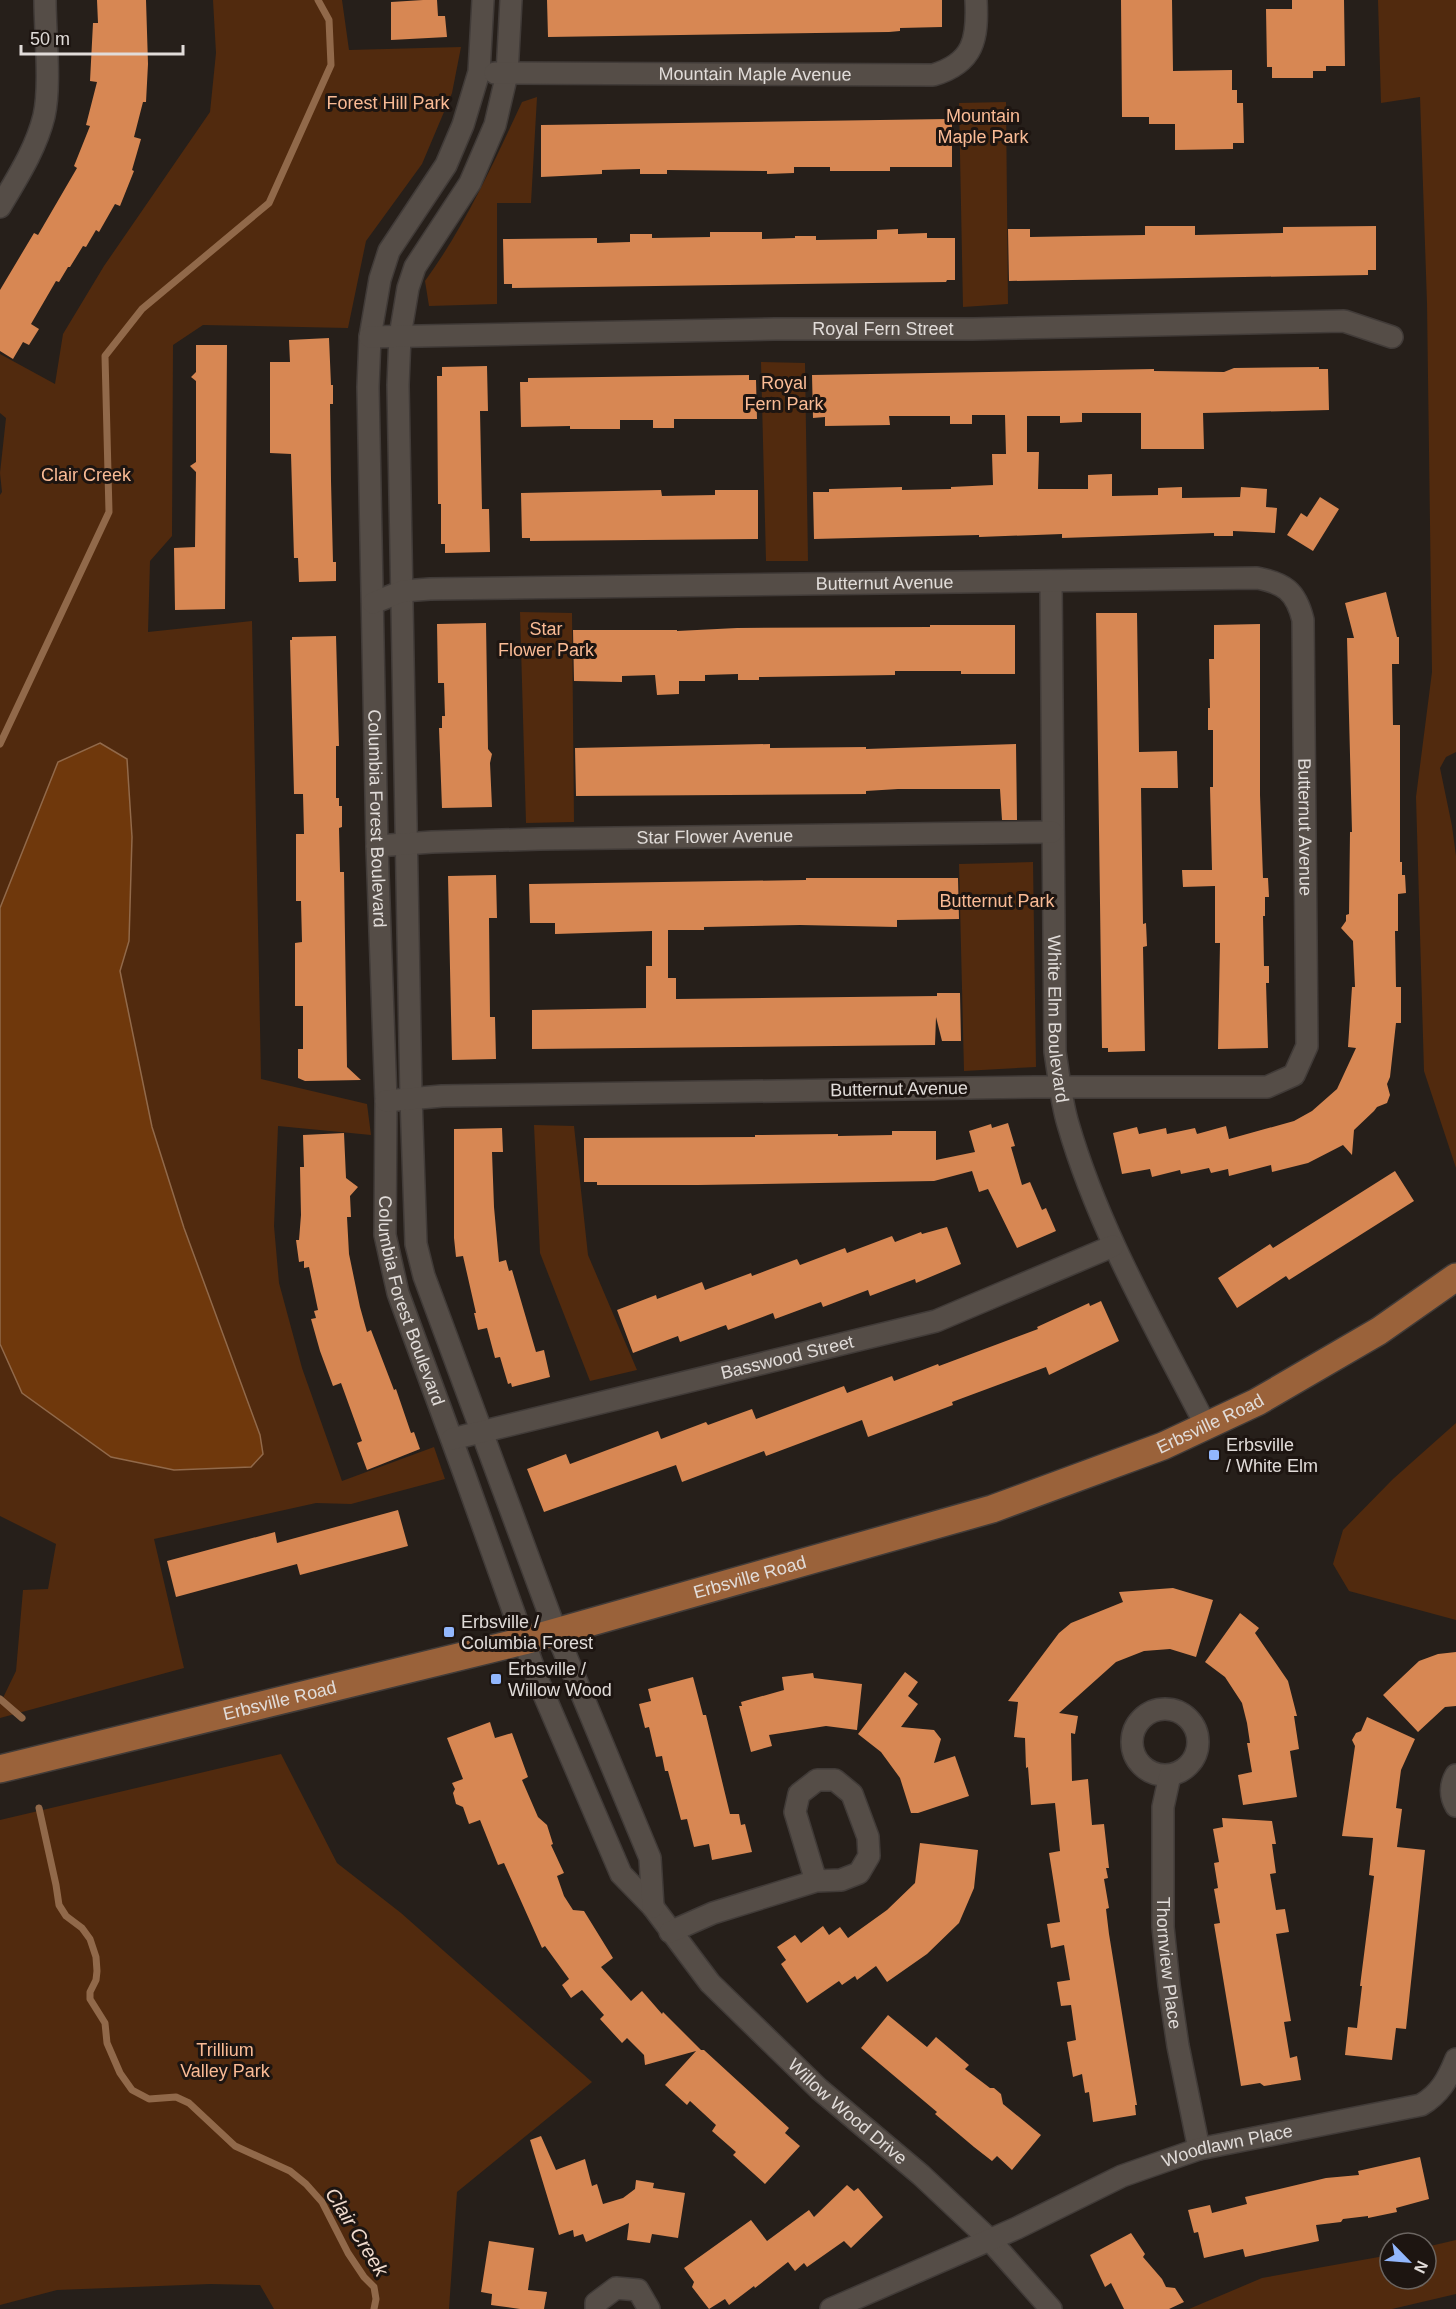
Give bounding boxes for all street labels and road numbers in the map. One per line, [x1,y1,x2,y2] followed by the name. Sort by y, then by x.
[658,64,852,85] street label: Mountain Maple Avenue
[812,319,954,339] street label: Royal Fern Street
[816,572,954,594] street label: Butternut Avenue
[364,709,390,928] street label: Columbia Forest Boulevard
[1294,758,1316,896] street label: Butternut Avenue
[636,826,793,848] street label: Star Flower Avenue
[1044,935,1073,1104] street label: White Elm Boulevard
[830,1078,968,1100] street label: Butternut Avenue
[375,1195,448,1408] street label: Columbia Forest Boulevard
[719,1331,856,1383] street label: Basswood Street
[1153,1390,1268,1458] street label: Erbsville Road
[691,1552,808,1603] street label: Erbsville Road
[221,1677,339,1724] street label: Erbsville Road
[1153,1897,1185,2030] street label: Thornview Place
[784,2055,911,2169] street label: Willow Wood Drive
[1159,2121,1294,2171] street label: Woodlawn Place

